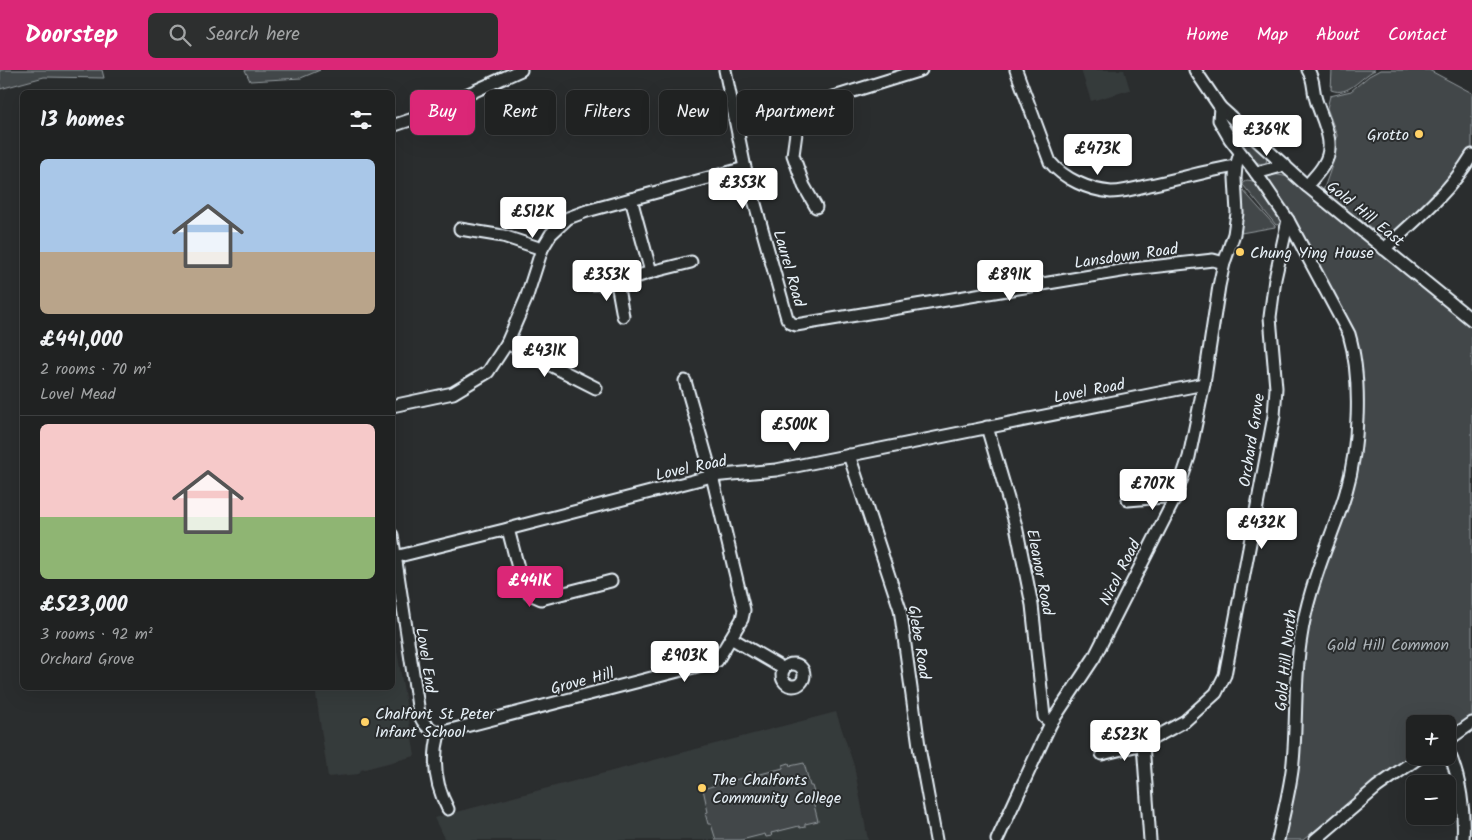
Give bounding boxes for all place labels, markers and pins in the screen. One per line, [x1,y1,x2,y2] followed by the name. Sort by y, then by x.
[1232,114,1302,157] pin: £369K
[1367,123,1409,148] place label: Grotto
[1413,128,1425,140] marker: Grotto
[1063,134,1133,176] pin: £473K
[708,168,778,210] pin: £353K
[498,196,568,239] pin: £512K
[1250,241,1374,266] place label: Chung Ying House
[1234,246,1246,258] marker: Chung Ying House
[572,260,642,302] pin: £353K
[975,260,1045,302] pin: £891K
[510,336,580,378] pin: £431K
[760,410,830,452] pin: £500K
[1118,468,1188,511] pin: £707K
[1227,508,1297,550] pin: £432K
[495,566,565,608] pin: £441K
[650,640,720,683] pin: £903K
[375,702,496,745] place label: Chalfont St Peter Infant School
[359,716,371,728] marker: Chalfont St Peter Infant School
[1090,720,1160,762] pin: £523K
[712,768,841,811] place label: The Chalfonts Community College
[696,782,708,794] marker: The Chalfonts Community College

